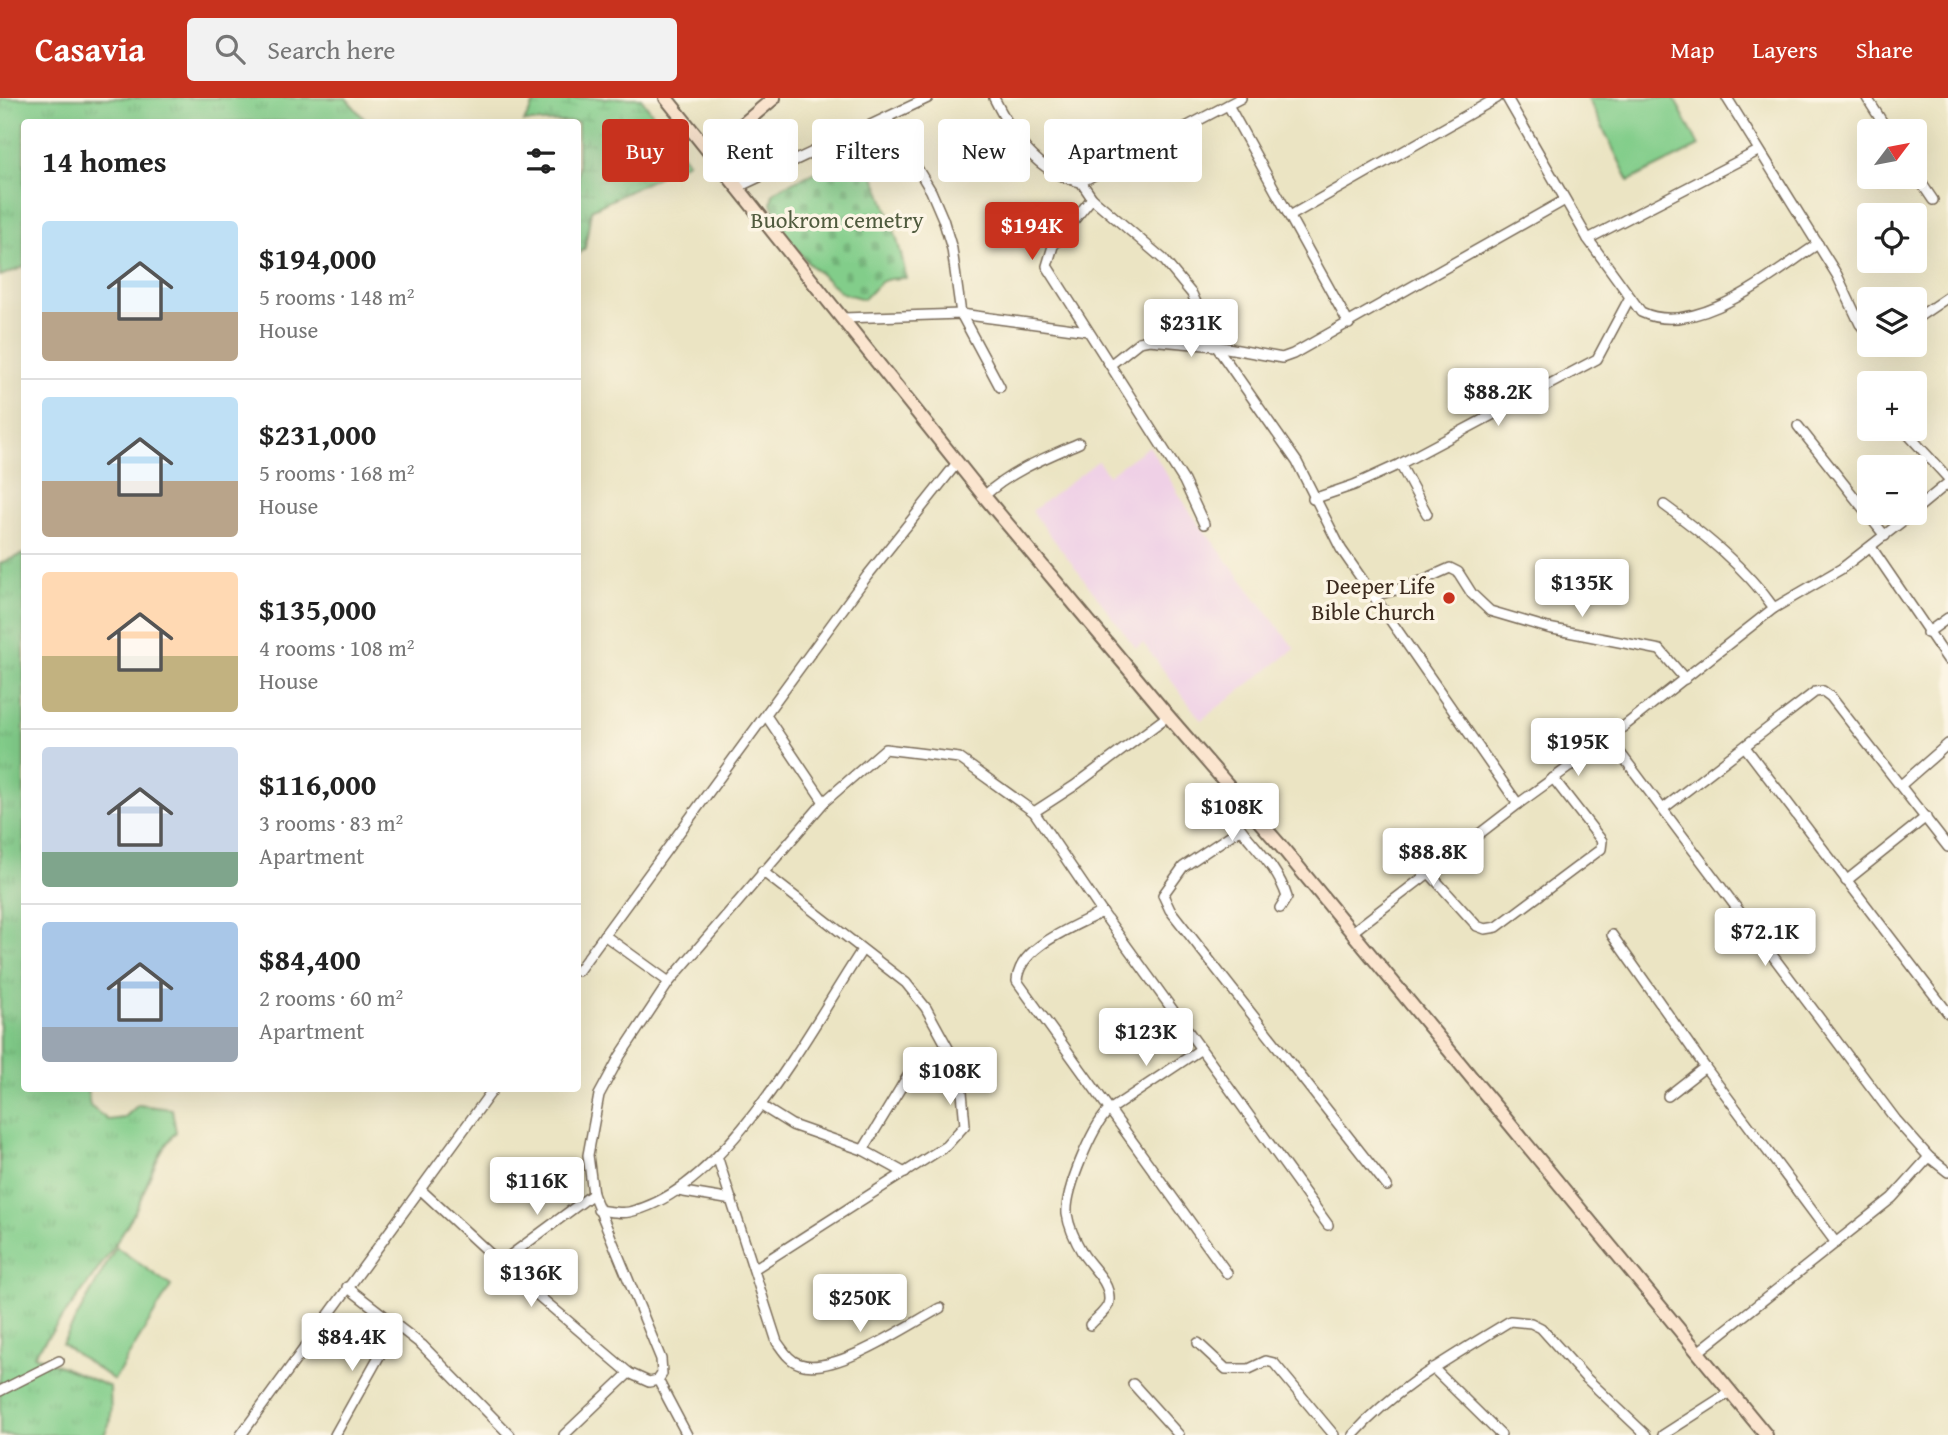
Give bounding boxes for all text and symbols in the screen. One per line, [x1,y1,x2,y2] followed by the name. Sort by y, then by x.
[187,18,677,81] search box
[35,25,145,73] text: Casavia
[211,30,249,68] icon: search
[267,30,396,69] text: Search here
[1671,32,1714,67] text: Map
[1752,32,1818,67] text: Layers
[1856,32,1913,67] text: Share
[602,119,689,182] chip: Buy
[703,119,798,182] chip: Rent
[812,119,924,182] chip: Filters
[938,119,1030,182] chip: New
[1044,119,1202,182] chip: Apartment
[1857,119,1927,189] north arrow
[1857,119,1927,525] map controls
[42,139,167,183] text: 14 homes
[522,142,560,180] icon: filters
[983,202,1081,262] pin: $194K
[750,203,924,236] park label: Buokrom cemetry
[1857,203,1927,273] button: locate
[1001,208,1063,241] text: $194K
[259,236,376,280] text: $194,000
[98,249,182,333] icon: home
[259,280,414,313] text: 5 rooms · 148 m²
[1857,287,1927,357] button: layers
[1142,300,1240,359] pin: $231K
[1160,305,1222,338] text: $231K
[259,313,318,346] text: House
[1441,368,1555,428] pin: $88.2K
[1857,371,1927,441] button: +
[1464,374,1532,407] text: $88.2K
[259,412,376,456] text: $231,000
[98,425,182,509] icon: home
[1857,455,1927,525] button: −
[259,456,414,489] text: 5 rooms · 168 m²
[259,489,318,522] text: House
[1533,560,1631,619] pin: $135K
[1551,565,1613,598] text: $135K
[1312,569,1435,628] place label: Deeper Life Bible Church
[259,587,376,631] text: $135,000
[1441,590,1457,606] marker: Deeper Life Bible Church
[98,600,182,684] icon: home
[259,631,414,664] text: 4 rooms · 108 m²
[259,664,318,697] text: House
[1529,718,1627,778] pin: $195K
[1547,724,1609,757] text: $195K
[259,762,376,806] text: $116,000
[98,775,182,859] icon: home
[1183,784,1281,843] pin: $108K
[1201,789,1263,822] text: $108K
[259,806,403,839] text: 3 rooms · 83 m²
[1376,828,1490,888] pin: $88.8K
[1399,834,1467,867] text: $88.8K
[259,839,364,872] text: Apartment
[1708,908,1822,968] pin: $72.1K
[1731,914,1799,947] text: $72.1K
[259,937,361,981] text: $84,400
[98,950,182,1034] icon: home
[259,981,403,1014] text: 2 rooms · 60 m²
[1097,1009,1195,1068] pin: $123K
[259,1014,364,1047] text: Apartment
[1115,1014,1177,1047] text: $123K
[901,1048,999,1107] pin: $108K
[919,1053,981,1086] text: $108K
[488,1158,586,1217] pin: $116K
[506,1163,568,1196] text: $116K
[482,1250,580,1309] pin: $136K
[500,1255,562,1288] text: $136K
[811,1274,909,1334] pin: $250K
[829,1280,891,1313] text: $250K
[295,1314,409,1373] pin: $84.4K
[318,1319,386,1352] text: $84.4K

